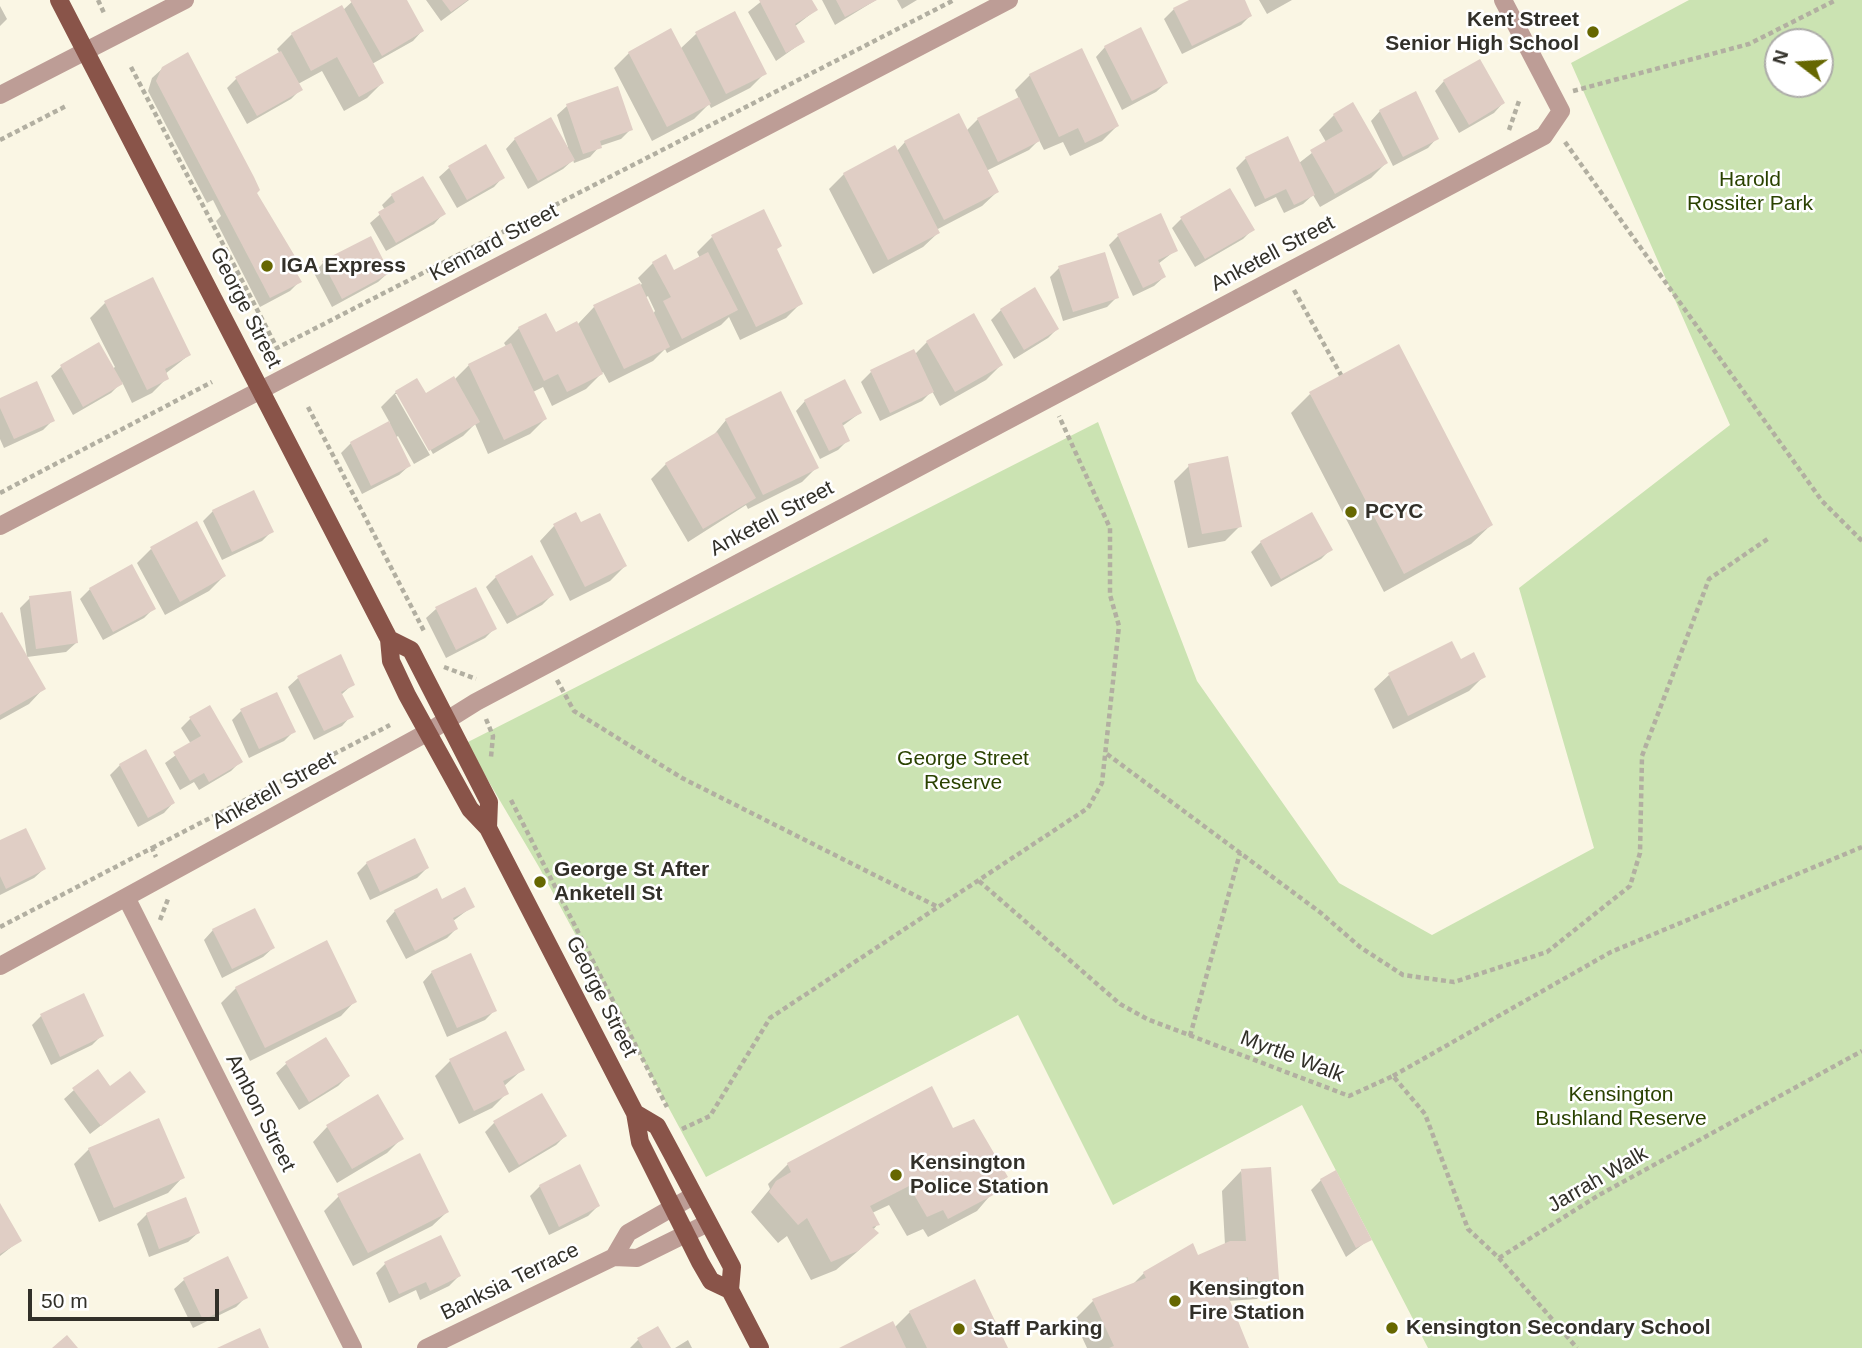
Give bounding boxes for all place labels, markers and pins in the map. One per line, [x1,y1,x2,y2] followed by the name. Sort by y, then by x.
[1385,7,1579,57] place label: Kent Street Senior High School
[1585,24,1601,40] marker: Kent Street Senior High School
[281,253,406,279] place label: IGA Express
[259,258,275,274] marker: IGA Express
[1365,499,1423,525] place label: PCYC
[1343,504,1359,520] marker: PCYC
[554,857,709,907] place label: George St After Anketell St
[532,874,548,890] marker: George St After Anketell St
[910,1150,1049,1200] place label: Kensington Police Station
[888,1167,904,1183] marker: Kensington Police Station
[1189,1276,1305,1326] place label: Kensington Fire Station
[1167,1293,1183,1309] marker: Kensington Fire Station
[1406,1315,1711,1341] place label: Kensington Secondary School
[973,1316,1103,1342] place label: Staff Parking
[1384,1320,1400,1336] marker: Kensington Secondary School
[951,1321,967,1337] marker: Staff Parking

